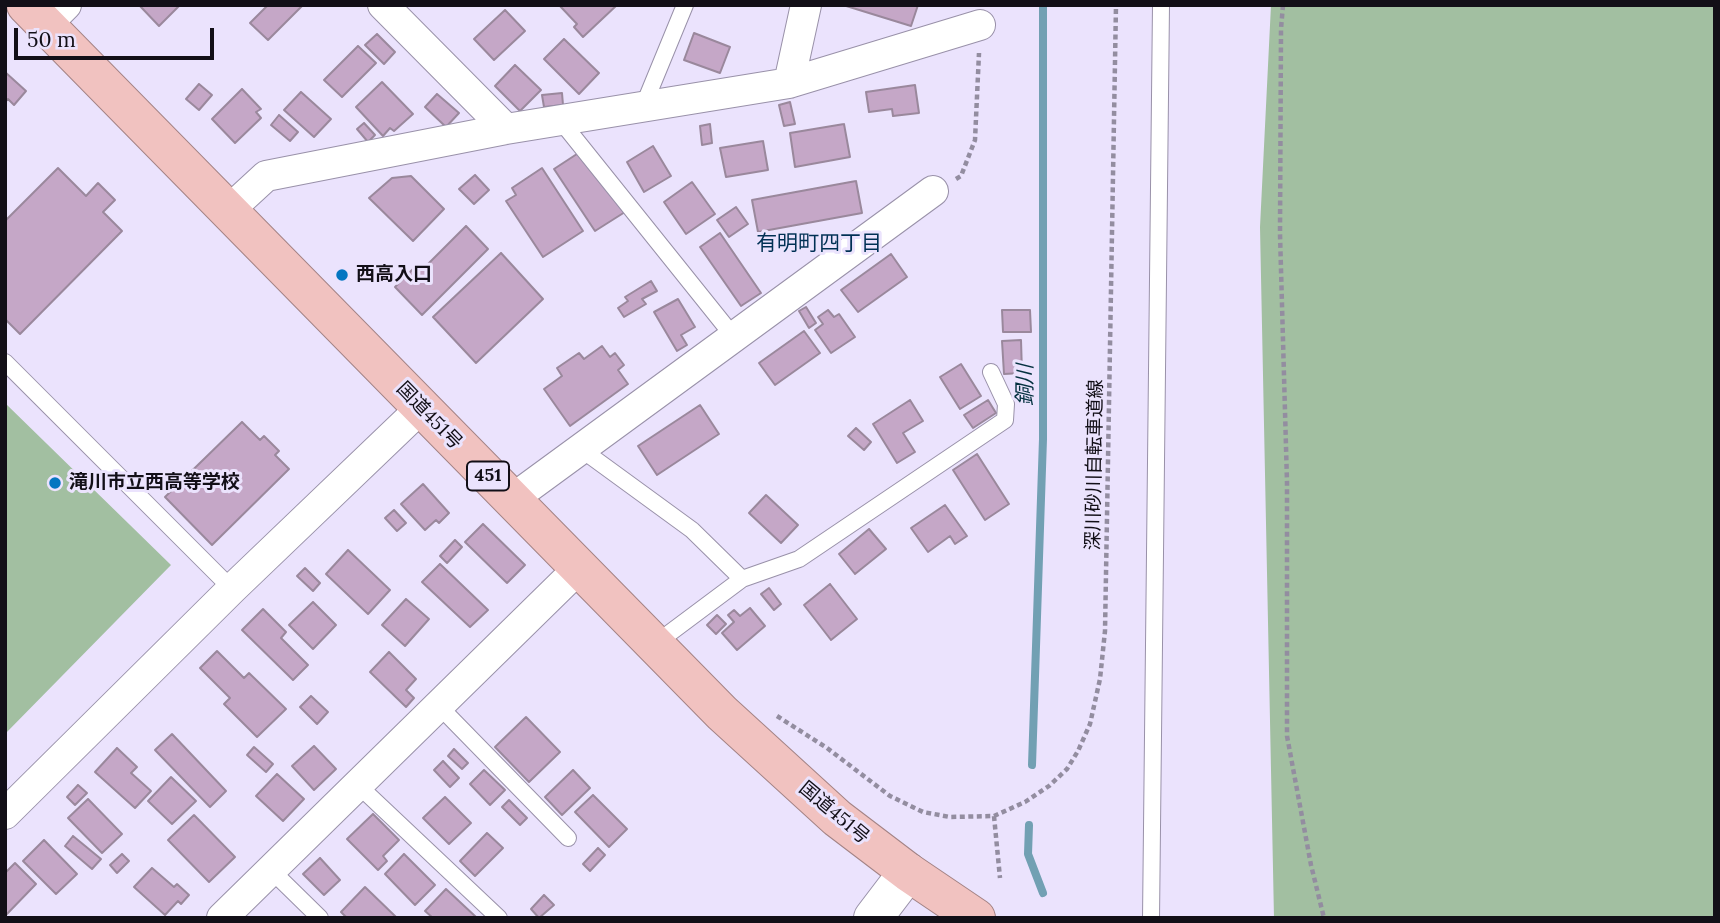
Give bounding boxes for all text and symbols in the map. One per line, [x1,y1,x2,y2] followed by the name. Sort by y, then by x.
[18,14,217,58] scale bar
[27,26,76,53] text: 50 m
[756,231,882,257] district label: 有明町四丁目
[356,264,432,286] place label: 西高入口
[334,267,350,283] marker: 西高入口
[1013,364,1039,406] water label: 銅川
[391,378,467,454] street label: 国道451号
[1082,379,1108,551] street label: 深川砂川自転車道線
[467,462,509,490] road number: 451
[69,472,240,494] place label: 滝川市立西高等学校
[47,475,63,491] marker: 滝川市立西高等学校
[794,777,874,849] street label: 国道451号

